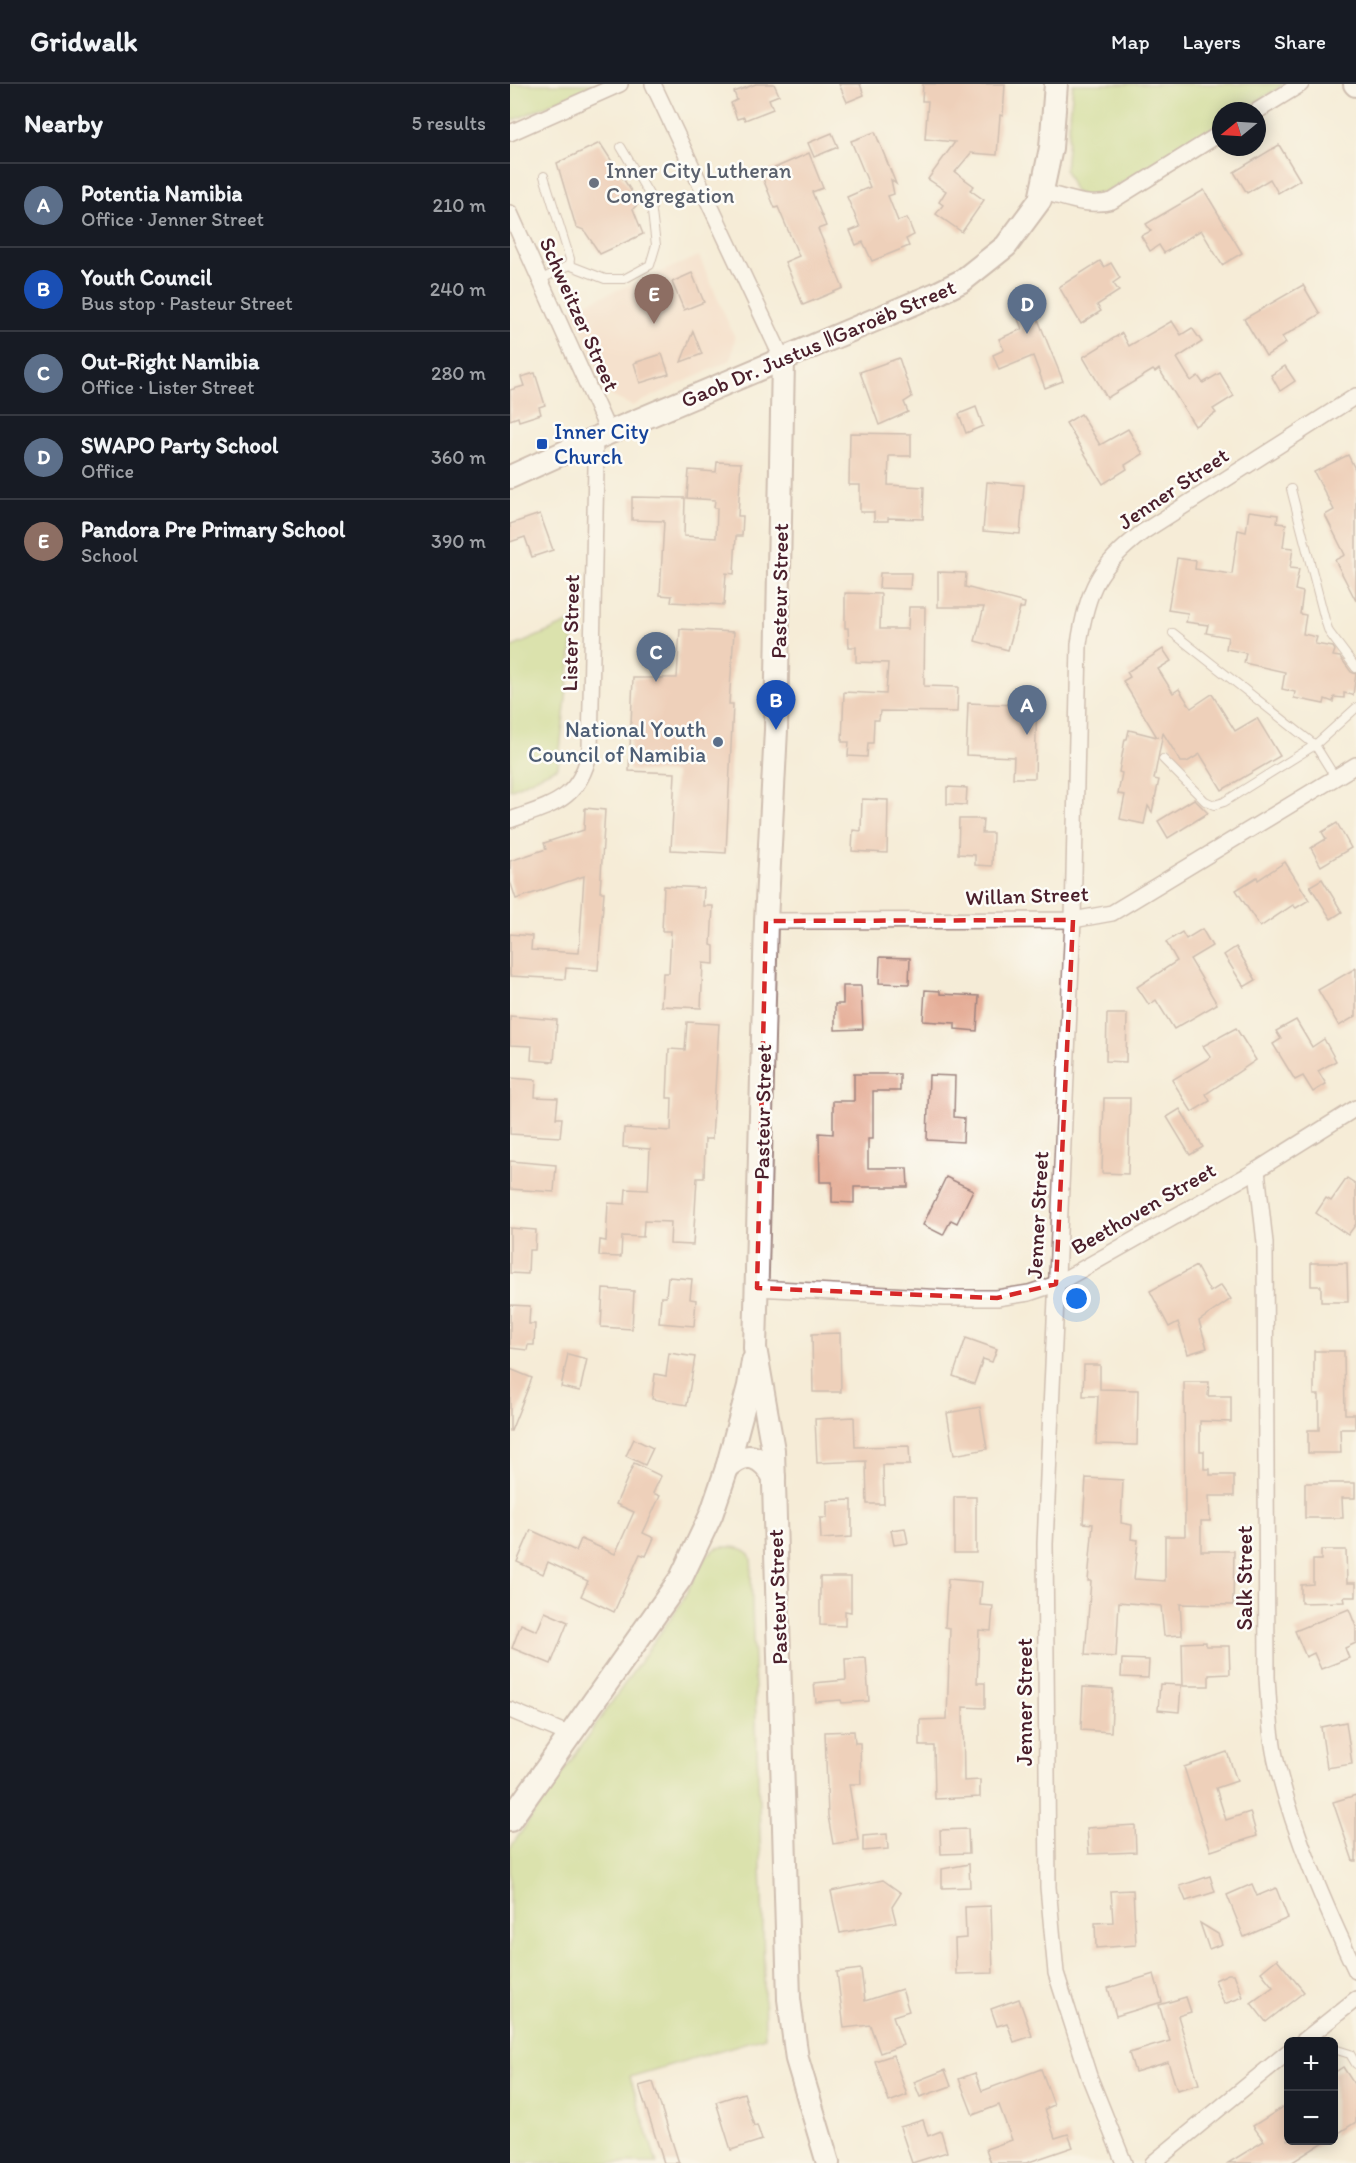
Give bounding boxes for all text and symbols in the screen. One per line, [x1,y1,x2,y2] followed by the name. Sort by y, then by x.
[30,24,138,58] text: Gridwalk
[1111,29,1150,54] text: Map
[1183,29,1241,54] text: Layers
[1274,29,1326,54] text: Share
[1212,102,1266,156] north arrow
[24,107,103,139] text: Nearby
[412,111,486,135] text: 5 results
[606,157,792,209] place label: Inner City Lutheran Congregation
[587,176,601,190] marker: Inner City Lutheran Congregation
[81,180,242,207] text: Potentia Namibia
[37,193,50,217] text: A
[433,193,486,217] text: 210 m
[81,207,264,231] text: Office · Jenner Street
[534,233,626,395] street label: Schweitzer Street
[81,264,212,291] text: Youth Council
[677,273,960,414] street label: Gaob Dr. Justus ǁGaroëb Street
[634,274,674,324] pin: E
[37,277,50,301] text: B
[430,277,486,301] text: 240 m
[1008,284,1046,334] pin: D
[81,291,293,315] text: Bus stop · Pasteur Street
[81,348,259,375] text: Out-Right Namibia
[37,361,50,385] text: C
[431,361,486,385] text: 280 m
[81,375,254,399] text: Office · Lister Street
[554,418,650,470] place label: Inner City Church
[81,432,278,459] text: SWAPO Party School
[535,437,549,451] marker: Inner City Church
[1113,441,1234,535] street label: Jenner Street
[37,445,50,469] text: D
[431,445,486,469] text: 360 m
[81,459,134,483] text: Office
[81,516,345,543] text: Pandora Pre Primary School
[765,523,794,659] street label: Pasteur Street
[38,529,49,553] text: E
[431,529,486,553] text: 390 m
[81,543,138,567] text: School
[556,574,585,692] street label: Lister Street
[636,632,676,682] pin: C
[756,680,796,730] pin: B
[1008,686,1046,735] pin: A
[528,716,706,768] place label: National Youth Council of Namibia
[711,735,725,749] marker: National Youth Council of Namibia
[965,880,1089,911] street label: Willan Street
[748,1044,777,1180] street label: Pasteur Street
[1021,1150,1054,1280] street label: Jenner Street
[1066,1156,1220,1261] street label: Beethoven Street
[1062,1284,1091,1313] your location
[1231,1526,1258,1630] street label: Salk Street
[762,1529,793,1665] street label: Pasteur Street
[1011,1638,1038,1766] street label: Jenner Street
[1284,2037,1338,2145] map controls
[1284,2037,1338,2091] button: +
[1284,2091,1338,2145] button: −

